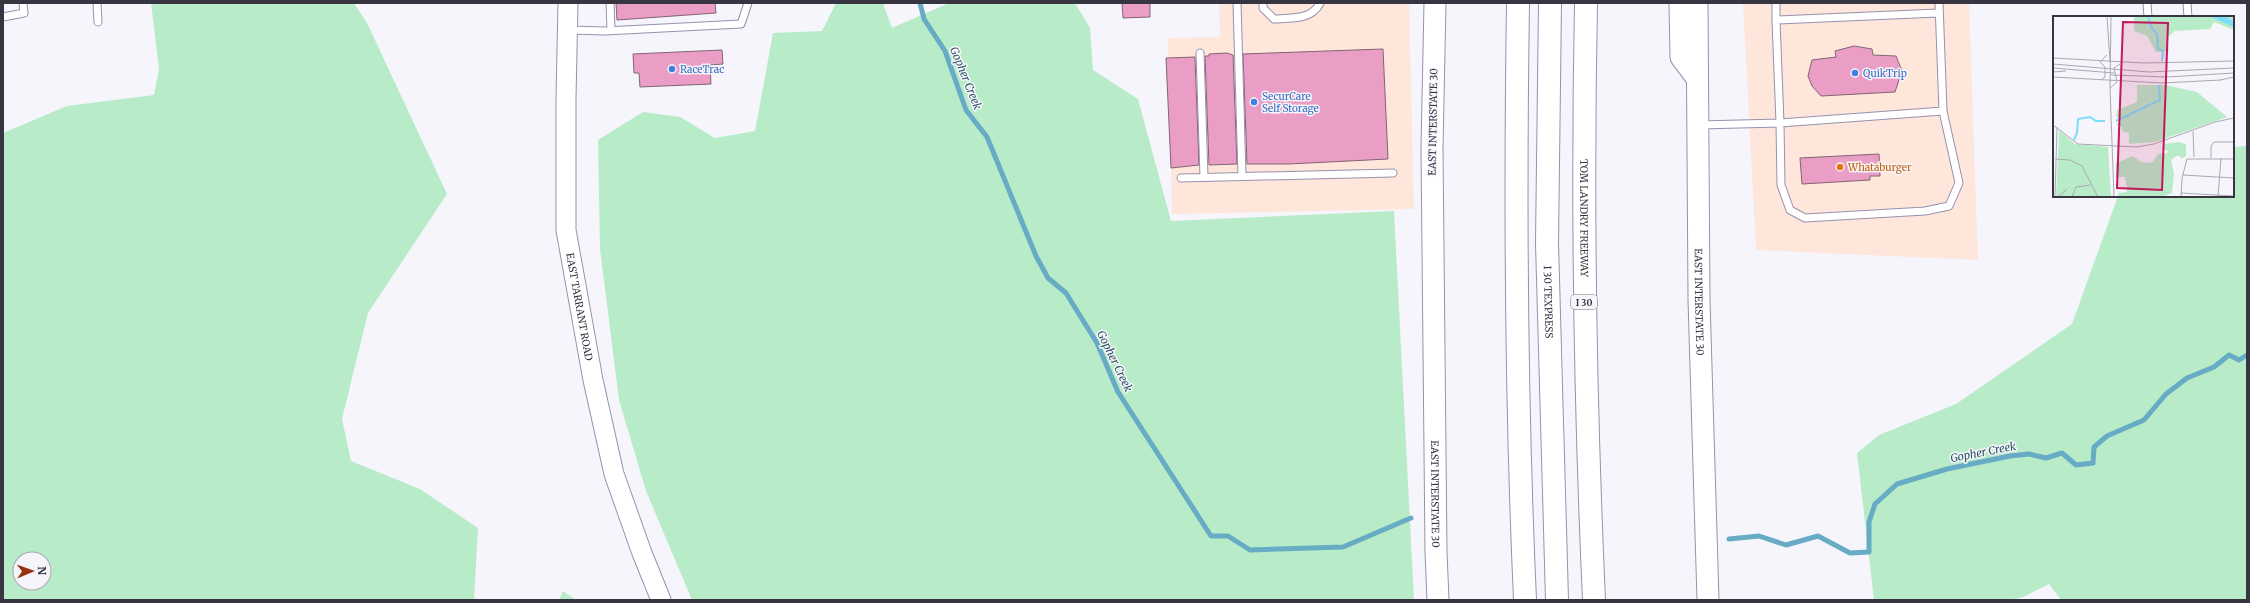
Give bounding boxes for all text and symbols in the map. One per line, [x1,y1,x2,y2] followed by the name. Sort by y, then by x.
[2053,16,2234,197] inset map
[947,45,985,111] water label: Gopher Creek
[680,63,724,76] place label: RaceTrac
[667,64,677,74] marker: RaceTrac
[1863,67,1907,80] place label: QuikTrip
[1426,68,1440,176] street label: EAST INTERSTATE 30
[1850,68,1860,78] marker: QuikTrip
[1262,90,1319,115] place label: SecurCare Self Storage
[1249,97,1259,107] marker: SecurCare Self Storage
[1578,159,1591,278] street label: TOM LANDRY FREEWAY
[1847,161,1912,174] place label: Whataburger
[1835,162,1845,172] marker: Whataburger
[1692,248,1707,356] street label: EAST INTERSTATE 30
[564,252,596,362] street label: EAST TARRANT ROAD
[1541,265,1556,338] street label: I 30 TEXPRESS
[1571,295,1597,309] road number: I 30
[1094,328,1136,394] water label: Gopher Creek
[1949,439,2017,465] water label: Gopher Creek
[1428,440,1442,548] street label: EAST INTERSTATE 30
[12,551,52,591] north arrow
[35,566,49,576] text: N

